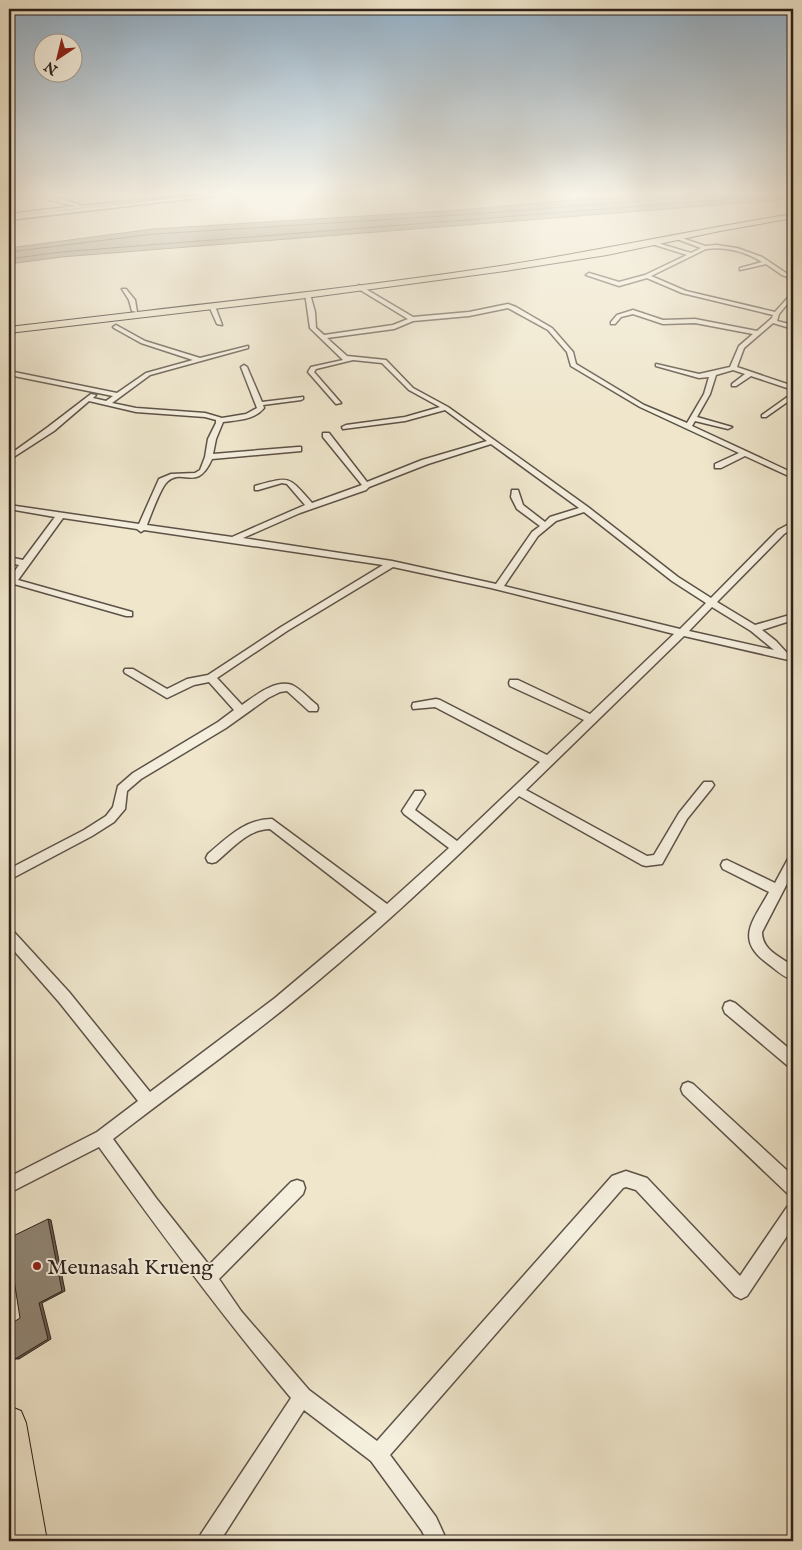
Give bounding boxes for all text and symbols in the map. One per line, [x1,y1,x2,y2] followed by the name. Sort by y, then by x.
[32,32,82,82] north arrow
[41,57,62,79] text: N
[47,1254,214,1282] place label: Meunasah Krueng
[31,1260,43,1272] marker: Meunasah Krueng

